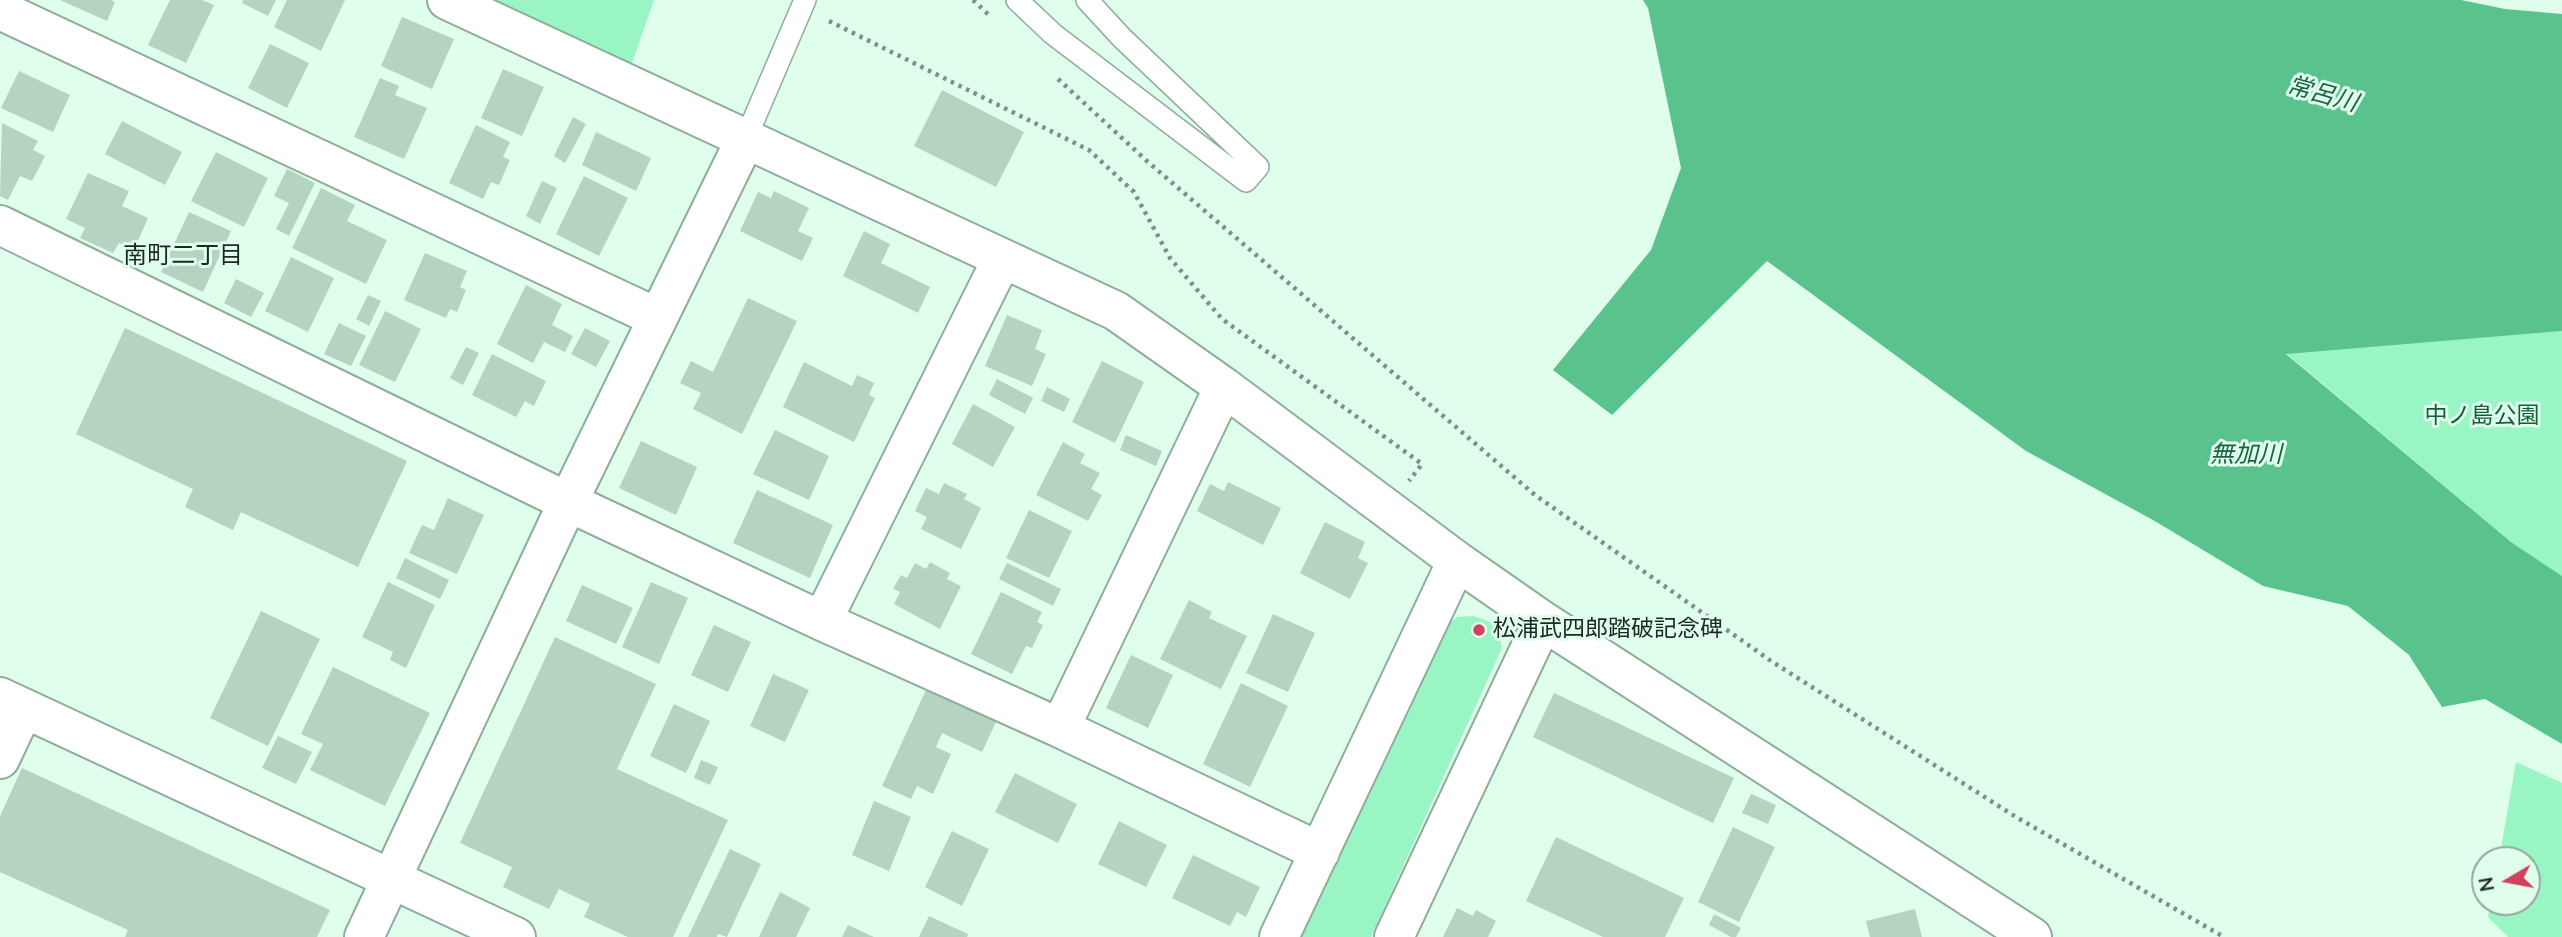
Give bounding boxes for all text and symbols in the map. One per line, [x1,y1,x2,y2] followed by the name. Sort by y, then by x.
[2283,72,2361,120] water label: 常呂川
[123,243,243,271] district label: 南町二丁目
[2425,403,2539,431] park label: 中ノ島公園
[2210,442,2282,470] water label: 無加川
[1493,616,1723,644] place label: 松浦武四郎踏破記念碑
[1471,622,1487,638] marker: 松浦武四郎踏破記念碑
[2471,846,2541,916] north arrow
[2473,875,2501,894] text: N

